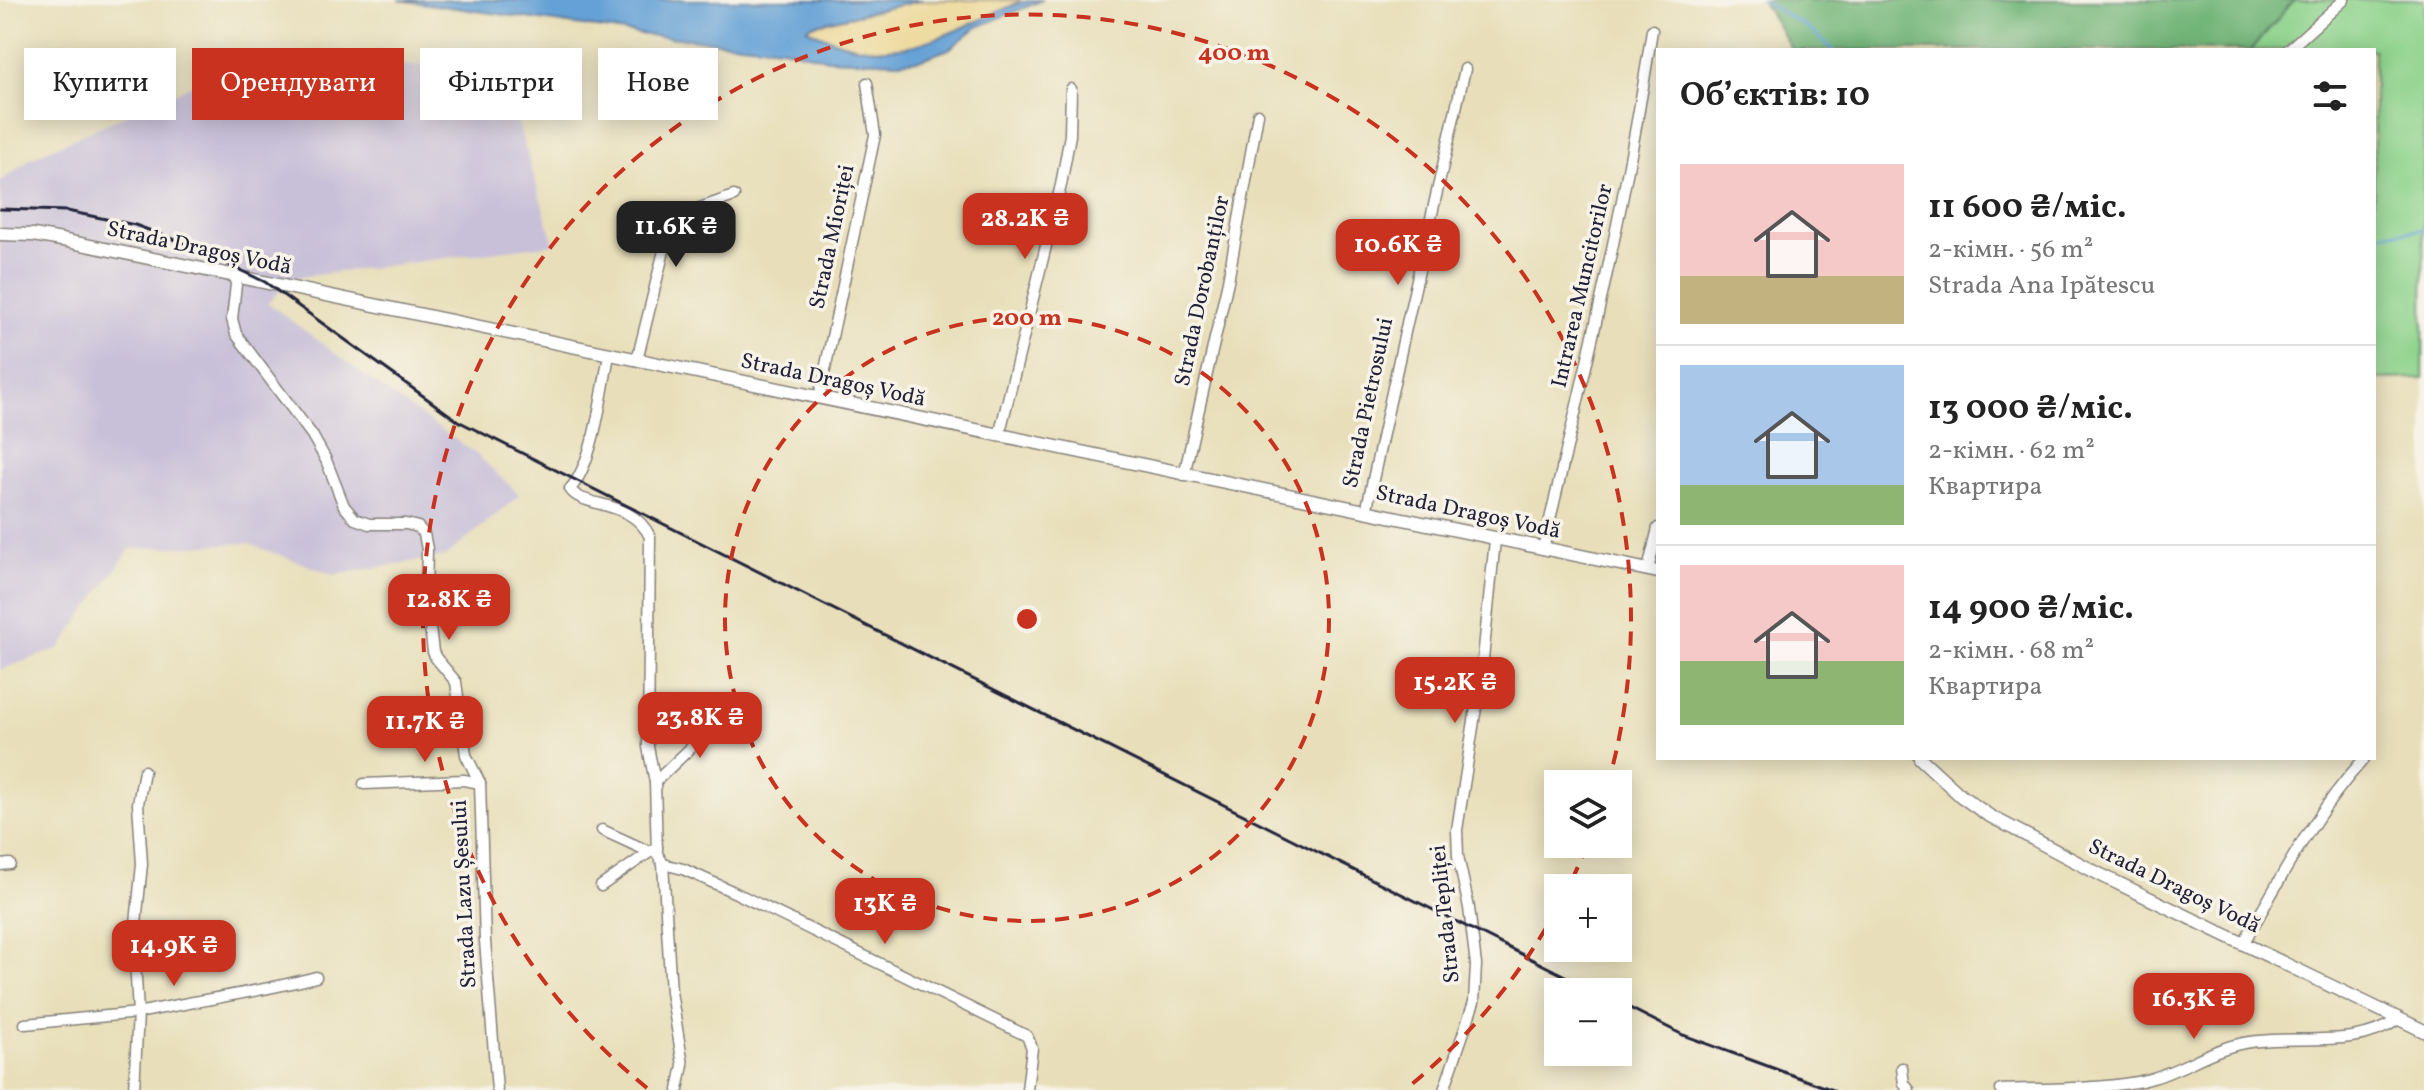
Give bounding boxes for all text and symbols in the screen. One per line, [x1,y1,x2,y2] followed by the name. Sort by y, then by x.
[1198,37,1270,71] text: 400 m
[24,48,176,120] chip: Купити
[192,48,404,120] chip: Орендувати
[420,48,582,120] chip: Фільтри
[598,48,718,120] chip: Нове
[1680,73,1870,120] text: Об’єктів: 10
[2308,74,2352,118] icon: filters
[803,162,863,312] street label: Strada Mioriței
[1544,181,1622,391] street label: Intrarea Muncitorilor
[1928,185,2127,232] text: 11 600 ₴/міс.
[951,193,1099,261] pin: 28.2K ₴
[1168,193,1238,389] street label: Strada Dorobanților
[1744,196,1840,292] icon: home
[602,201,750,269] pin: 11.6K ₴
[981,201,1069,237] text: 28.2K ₴
[635,209,717,245] text: 11.6K ₴
[104,214,294,284] street label: Strada Dragoș Vodă
[1324,219,1472,287] pin: 10.6K ₴
[1354,227,1442,263] text: 10.6K ₴
[1928,232,2093,268] text: 2-кімн. · 56 m²
[1928,268,2155,304] text: Strada Ana Ipătescu
[992,302,1062,336] text: 200 m
[1336,315,1402,491] street label: Strada Pietrosului
[738,346,928,416] street label: Strada Dragoș Vodă
[1928,386,2133,433] text: 13 000 ₴/міс.
[1744,397,1840,493] icon: home
[1928,433,2095,469] text: 2-кімн. · 62 m²
[1928,469,2042,505] text: Квартира
[1373,478,1563,548] street label: Strada Dragoș Vodă
[375,574,523,642] pin: 12.8K ₴
[406,582,492,618] text: 12.8K ₴
[1928,586,2134,633] text: 14 900 ₴/міс.
[1744,597,1840,693] icon: home
[1013,605,1041,633] centre of rings
[1928,633,2094,669] text: 2-кімн. · 68 m²
[1381,657,1529,725] pin: 15.2K ₴
[1413,665,1497,701] text: 15.2K ₴
[1928,669,2042,705] text: Квартира
[626,692,774,760] pin: 23.8K ₴
[351,696,499,764] pin: 11.7K ₴
[656,700,744,736] text: 23.8K ₴
[385,704,465,740] text: 11.7K ₴
[1544,770,1632,1066] map controls
[1544,770,1632,858] button: layers
[445,799,485,989] street label: Strada Lazu Șesului
[2083,832,2265,942] street label: Strada Dragoș Vodă
[1423,843,1469,985] street label: Strada Tepliței
[1544,874,1632,962] button: +
[829,878,941,946] pin: 13K ₴
[853,886,917,922] text: 13K ₴
[100,920,248,988] pin: 14.9K ₴
[130,928,218,964] text: 14.9K ₴
[2120,973,2268,1041] pin: 16.3K ₴
[1544,978,1632,1066] button: −
[2151,981,2237,1017] text: 16.3K ₴

